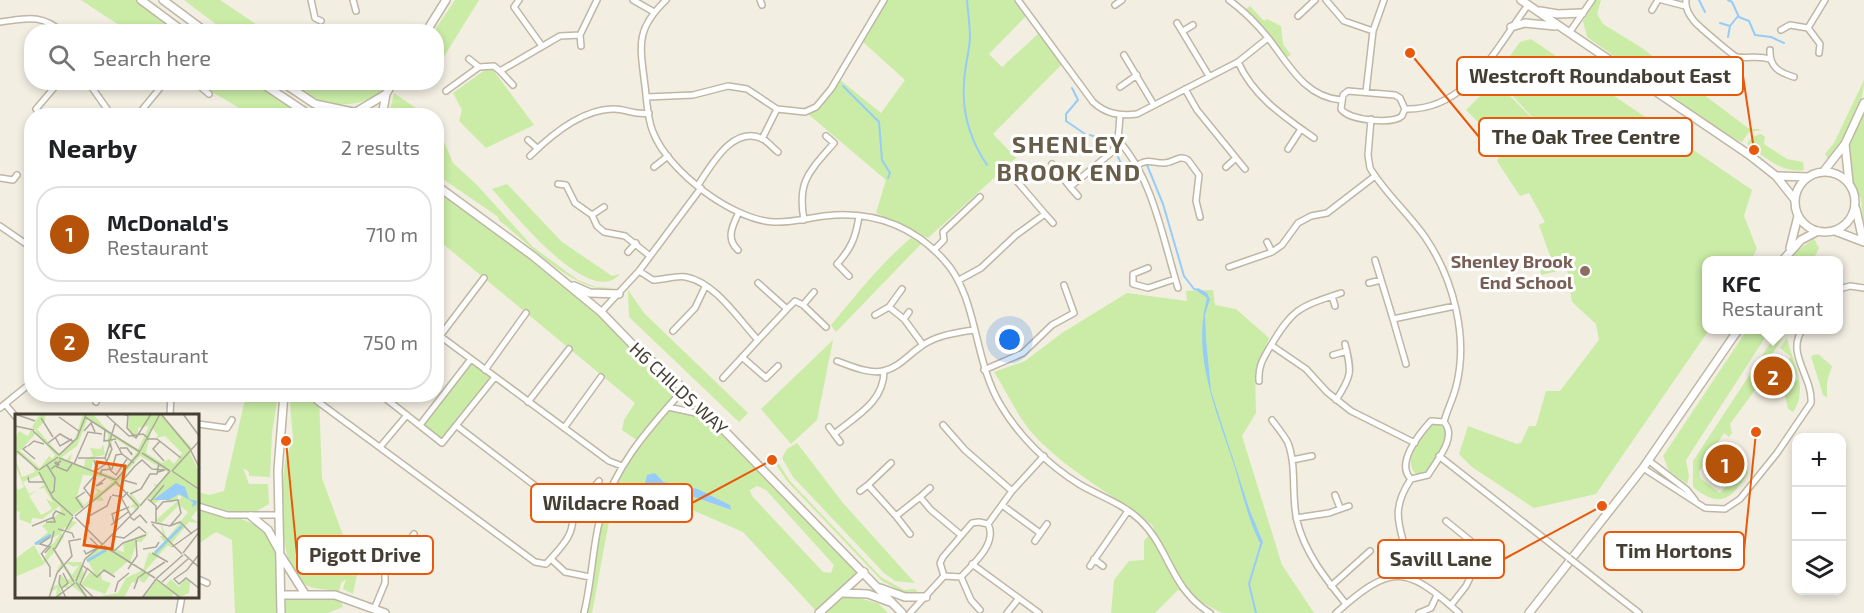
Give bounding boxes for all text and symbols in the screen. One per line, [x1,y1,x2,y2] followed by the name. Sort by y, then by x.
[24,24,444,90] search box
[45,41,78,74] icon: search
[93,44,211,70] text: Search here
[1457,57,1743,95] callout: Westcroft Roundabout East
[1469,63,1731,87] text: Westcroft Roundabout East
[1479,118,1692,156] callout: The Oak Tree Centre
[1492,124,1680,148] text: The Oak Tree Centre
[996,129,1142,186] district label: SHENLEY BROOK END
[48,132,137,163] text: Nearby
[341,135,420,159] text: 2 results
[107,209,229,235] text: McDonald's
[65,222,74,246] text: 1
[366,222,418,246] text: 710 m
[107,235,208,259] text: Restaurant
[1451,250,1573,293] place label: Shenley Brook End School
[1702,256,1843,334] popup
[1578,264,1592,278] marker: Shenley Brook End School
[1722,270,1761,296] text: KFC
[1722,296,1823,320] text: Restaurant
[107,317,146,343] text: KFC
[995,325,1024,354] your location
[64,330,75,354] text: 2
[363,330,418,354] text: 750 m
[626,337,733,439] street label: H6 CHILDS WAY
[107,343,208,367] text: Restaurant
[1754,354,1792,398] pin: 2
[15,414,200,598] inset map
[1792,433,1846,595] map controls
[1792,433,1846,487] button: +
[1706,442,1744,486] pin: 1
[531,484,692,522] callout: Wildacre Road
[1792,487,1846,541] button: −
[542,490,680,514] text: Wildacre Road
[1604,532,1744,570] callout: Tim Hortons
[297,536,433,574] callout: Pigott Drive
[1616,538,1732,562] text: Tim Hortons
[1378,540,1504,578] callout: Savill Lane
[1792,541,1846,595] button: layers
[309,542,421,566] text: Pigott Drive
[1390,546,1492,570] text: Savill Lane

